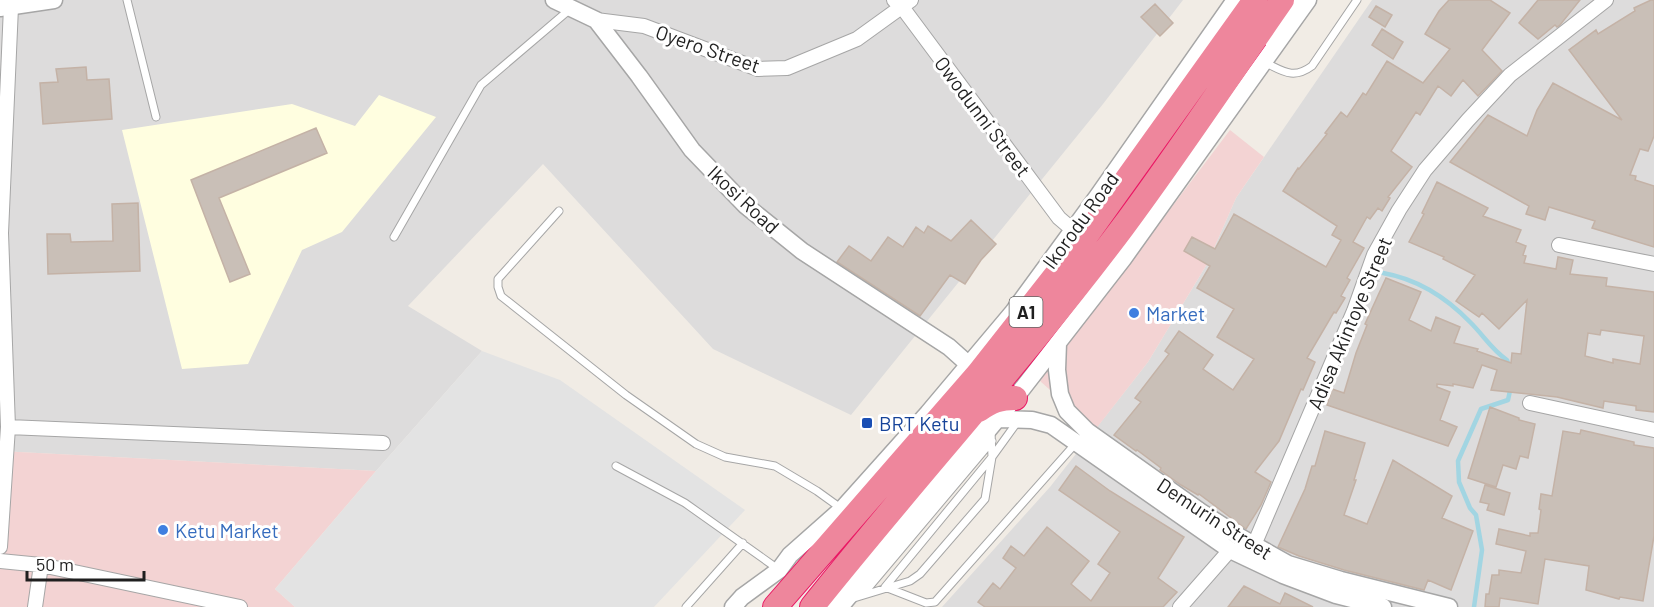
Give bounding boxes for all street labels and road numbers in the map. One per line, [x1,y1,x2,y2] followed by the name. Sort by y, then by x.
[653,19,763,77] street label: Oyero Street
[930,51,1036,181] street label: Owodunni Street
[703,160,785,238] street label: Ikosi Road
[1037,167,1123,273] street label: Ikorodu Road
[1302,233,1396,413] street label: Adisa Akintoye Street
[1010,297,1042,327] road number: A1
[1153,472,1277,564] street label: Demurin Street

